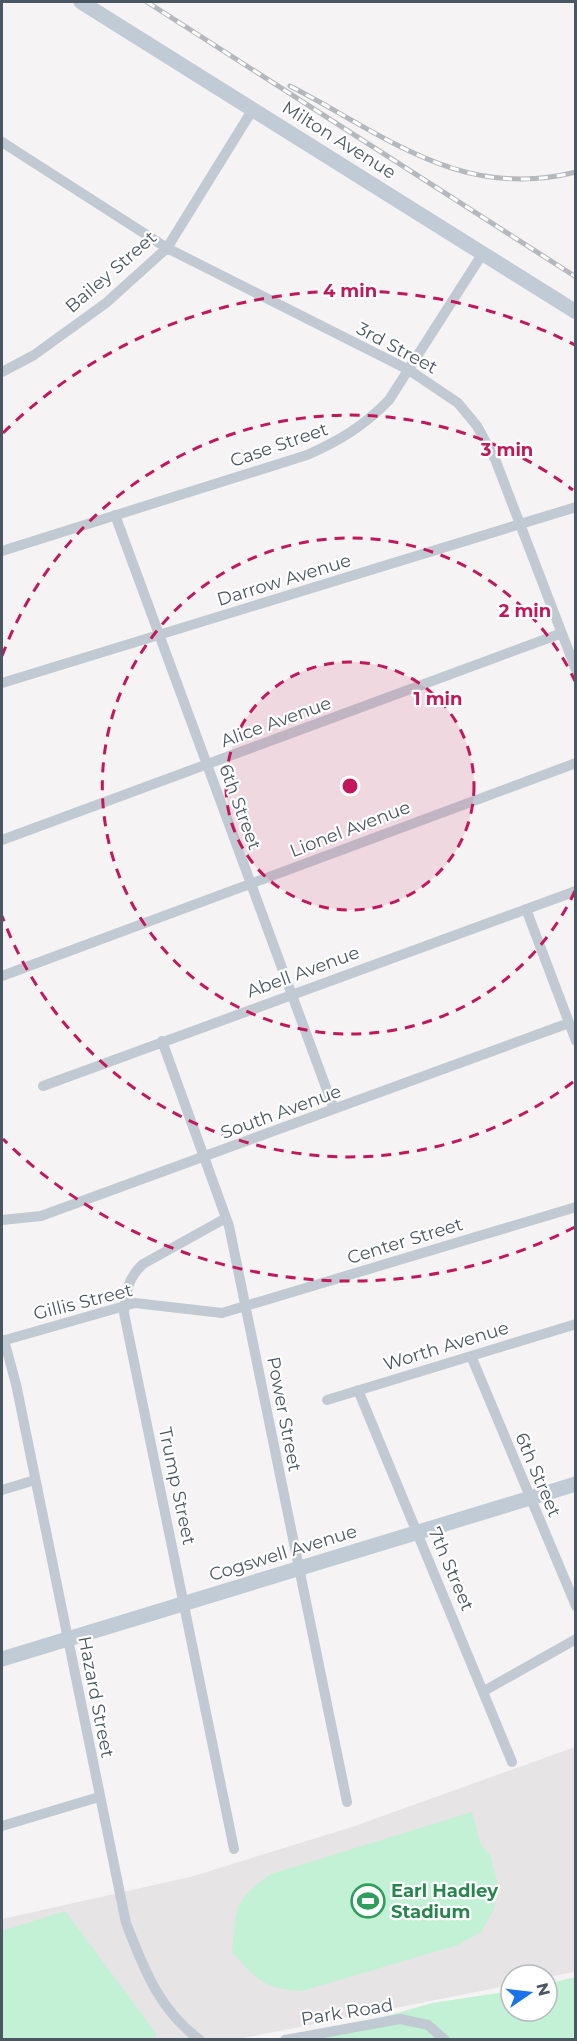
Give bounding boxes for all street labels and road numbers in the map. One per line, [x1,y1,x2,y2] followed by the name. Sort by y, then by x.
[278,96,400,184] street label: Milton Avenue
[61,226,161,318] street label: Bailey Street
[353,318,441,378] street label: 3rd Street
[227,418,331,472] street label: Case Street
[214,549,354,611] street label: Darrow Avenue
[218,692,334,752] street label: Alice Avenue
[214,761,266,853] street label: 6th Street
[287,796,413,862] street label: Lionel Avenue
[244,941,362,1003] street label: Abell Avenue
[218,1080,344,1144] street label: South Avenue
[345,1213,465,1269] street label: Center Street
[31,1279,135,1325] street label: Gillis Street
[381,1316,511,1376] street label: Worth Avenue
[262,1355,306,1473] street label: Power Street
[154,1425,200,1547] street label: Trump Street
[510,1429,566,1521] street label: 6th Street
[206,1520,360,1586] street label: Cogswell Avenue
[423,1524,479,1614] street label: 7th Street
[73,1634,119,1760] street label: Hazard Street
[299,1994,395,2030] street label: Park Road

